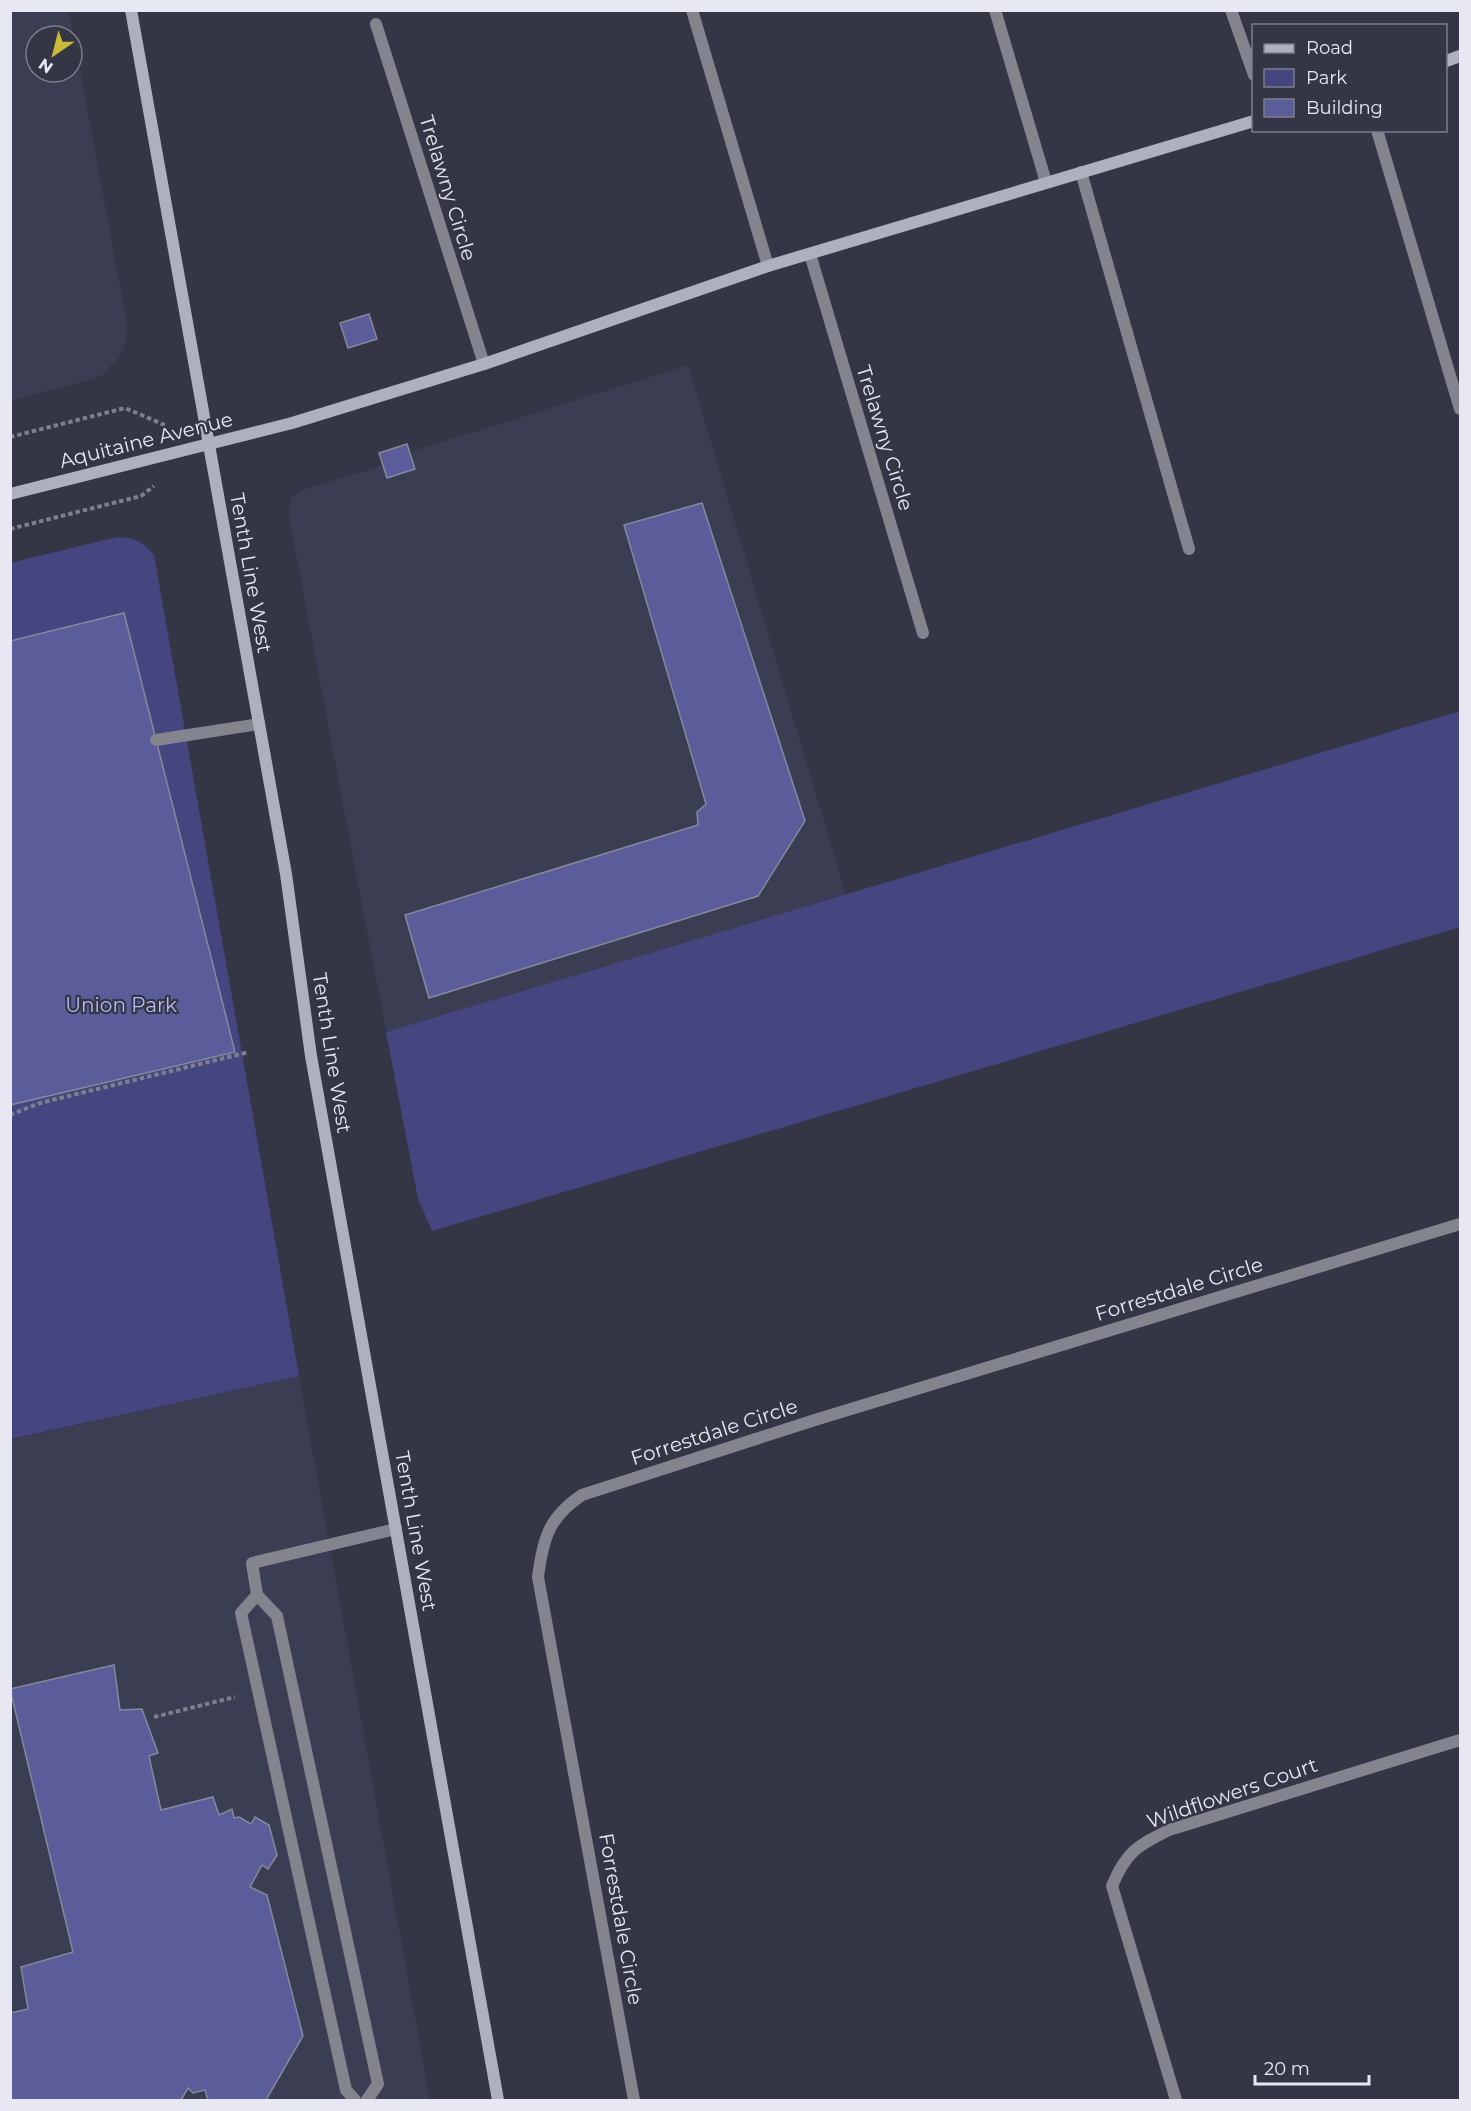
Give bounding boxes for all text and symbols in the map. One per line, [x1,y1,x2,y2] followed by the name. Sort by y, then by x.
[24,24,84,84] north arrow
[1252,24,1447,132] legend
[1306,37,1353,59] text: Road
[35,54,56,77] text: N
[1306,67,1347,89] text: Park
[1306,97,1383,119] text: Building
[414,112,482,264] street label: Trelawny Circle
[851,362,919,514] street label: Trelawny Circle
[57,407,235,473] street label: Aquitaine Avenue
[225,491,277,655] street label: Tenth Line West
[307,971,357,1135] street label: Tenth Line West
[65,993,177,1017] park label: Union Park
[1092,1252,1266,1326] street label: Forrestdale Circle
[628,1394,800,1470] street label: Forrestdale Circle
[390,1449,442,1613] street label: Tenth Line West
[1144,1753,1320,1833] street label: Wildflowers Court
[594,1831,648,2007] street label: Forrestdale Circle
[1255,2048,1369,2086] scale bar
[1264,2058,1310,2080] text: 20 m

